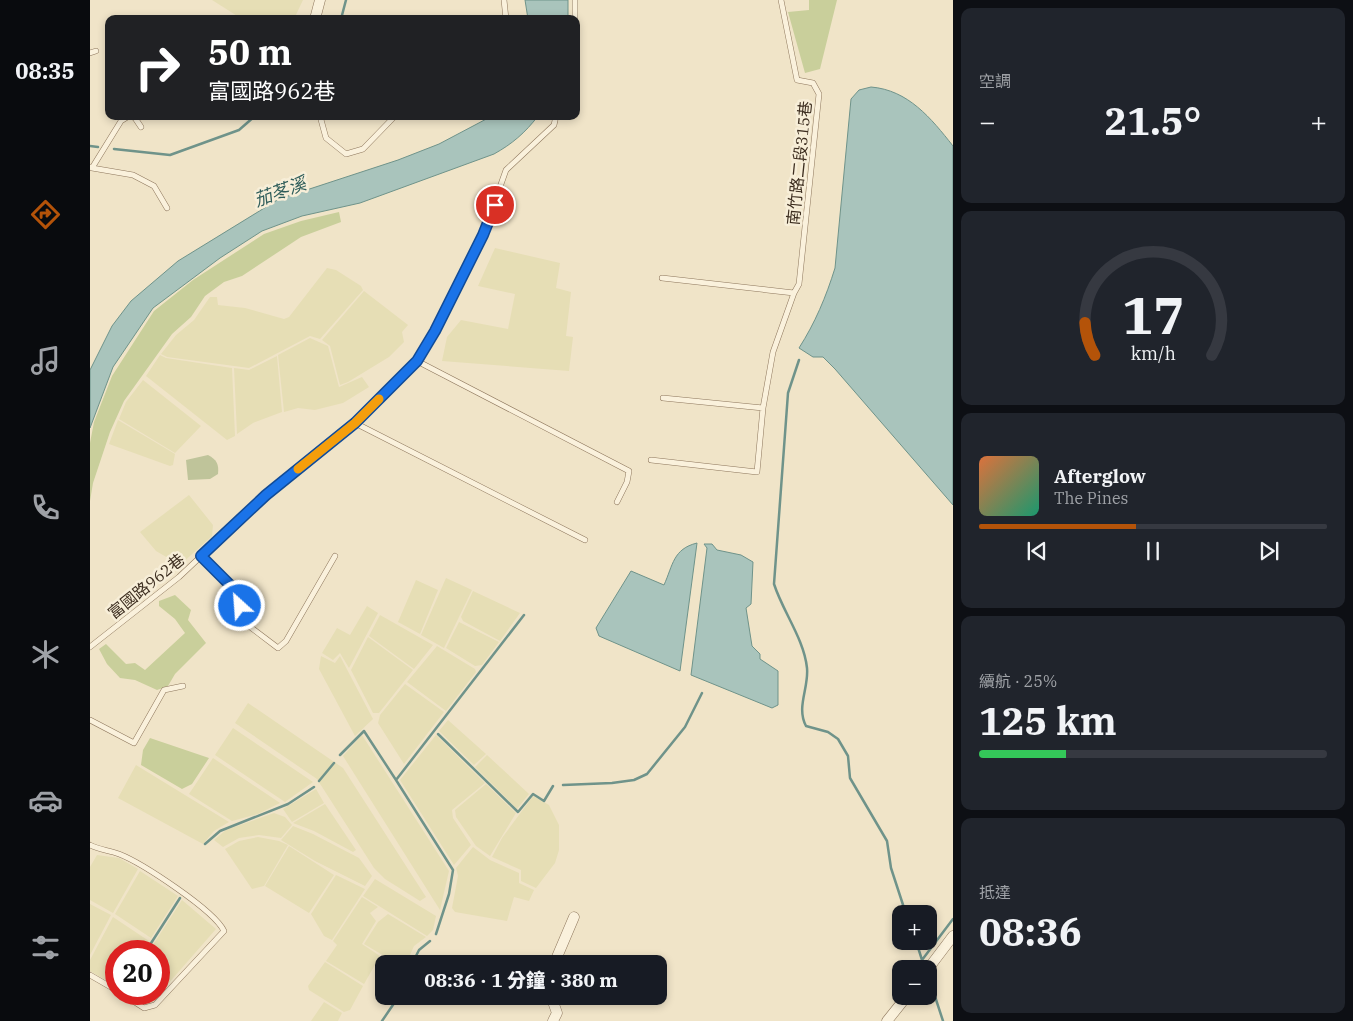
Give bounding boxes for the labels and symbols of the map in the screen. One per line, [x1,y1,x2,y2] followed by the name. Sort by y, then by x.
[783,100,815,226] street label: 南竹路二段315巷
[251,170,312,212] water label: 茄苳溪
[474,184,516,226] pin
[104,549,188,623] street label: 富國路962巷
[213,579,265,631] position arrow
[105,940,170,1005] speed limit sign: 20

